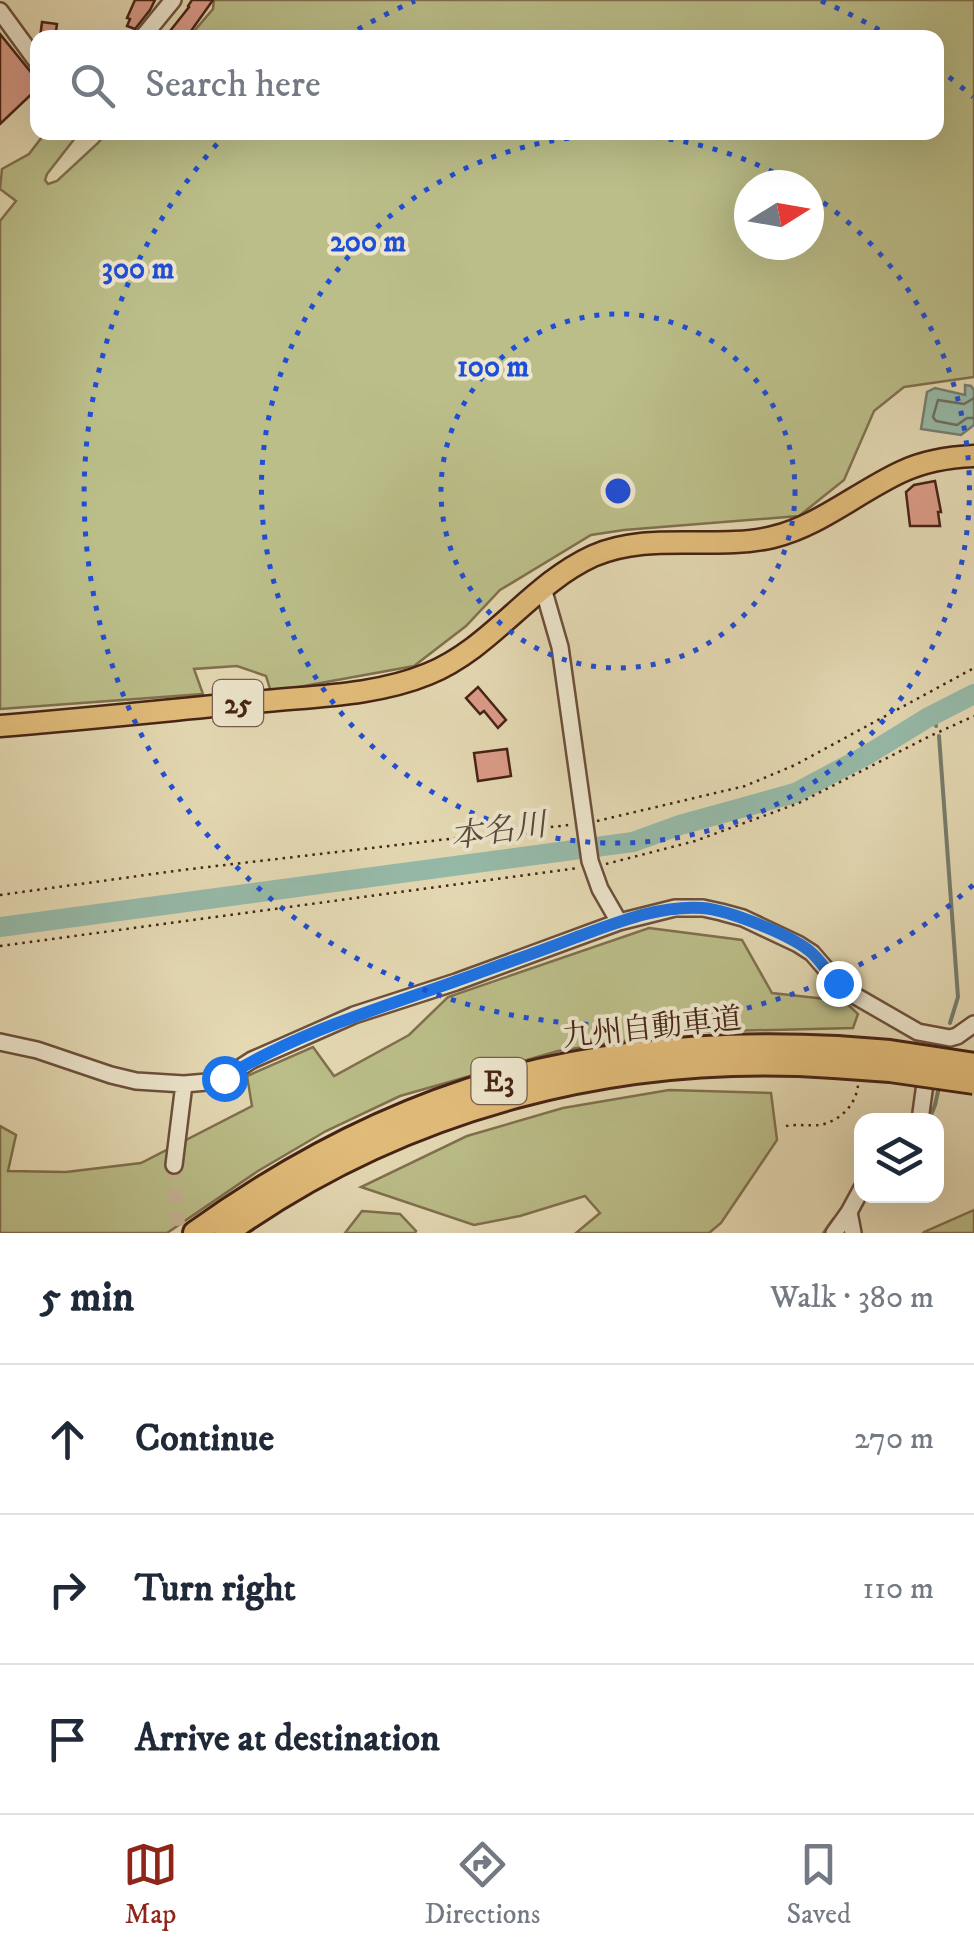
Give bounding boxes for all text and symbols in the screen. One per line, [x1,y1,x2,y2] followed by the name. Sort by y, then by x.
[30,30,944,140] search box
[65,58,120,113] icon: search
[145,61,321,109] text: Search here
[734,170,824,260] north arrow
[330,224,406,261] text: 200 m
[102,251,175,288] text: 300 m
[457,349,530,386] text: 100 m
[600,473,636,509] centre of rings
[213,680,263,726] road number: 25
[448,805,552,858] water label: 本名川
[816,961,862,1007] route end
[561,1001,744,1056] street label: 九州自動車道
[202,1056,248,1102] route start
[472,1058,526,1104] road number: E3
[854,1113,944,1203] map controls
[854,1113,944,1203] button: layers
[40,1272,134,1324] text: 5 min
[770,1278,934,1318] text: Walk · 380 m
[40,1412,95,1467] icon: ahead
[135,1415,274,1463] text: Continue
[854,1419,934,1459] text: 270 m
[40,1562,95,1617] icon: right
[135,1565,296,1613] text: Turn right
[862,1569,934,1609] text: 110 m
[40,1712,95,1767] icon: arrive
[135,1715,440,1763] text: Arrive at destination
[123,1837,178,1932] tab: Map
[424,1837,540,1932] tab: Directions
[787,1837,851,1932] tab: Saved

